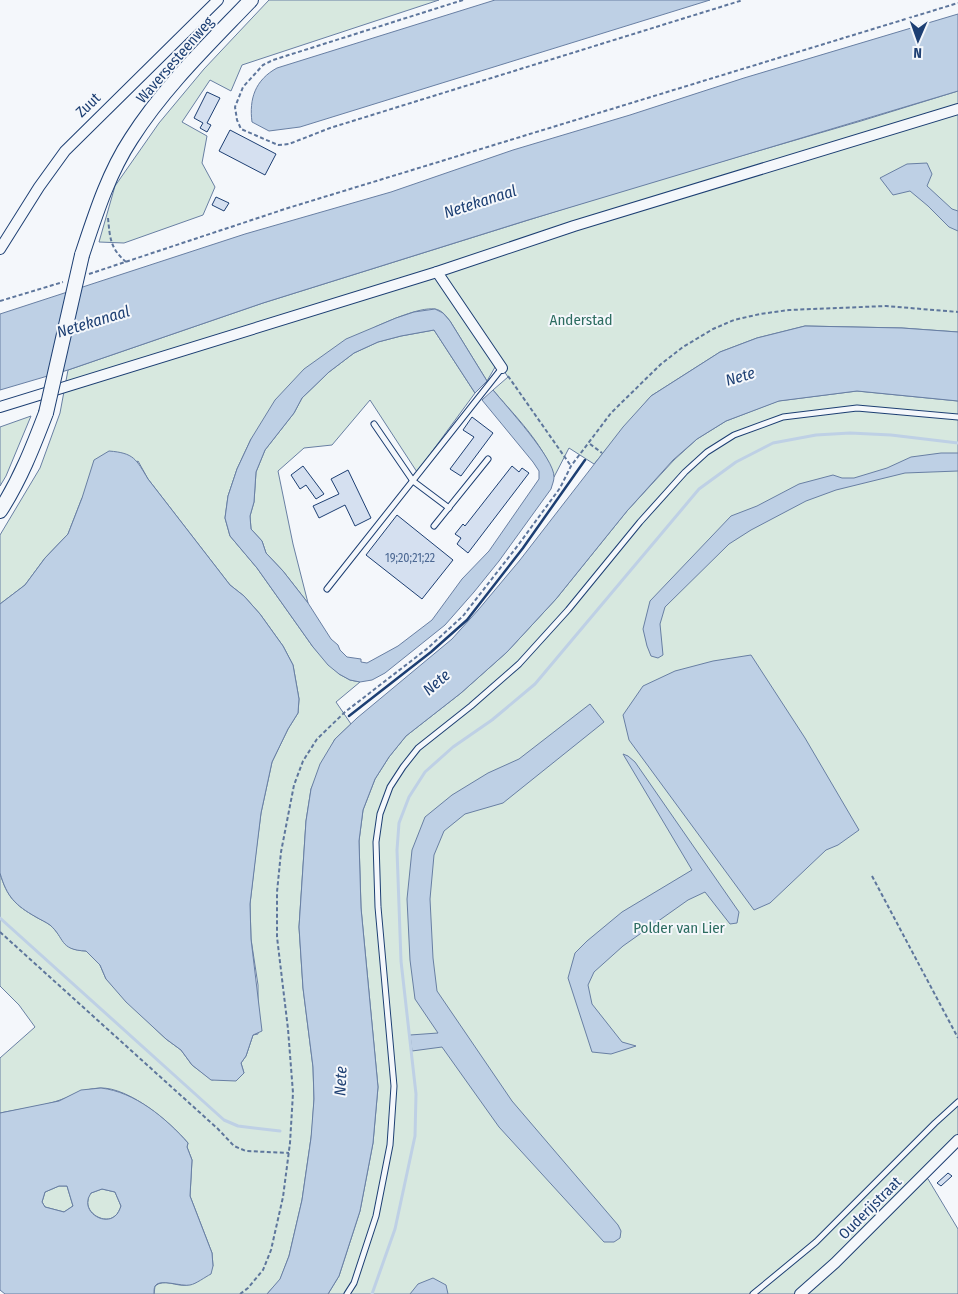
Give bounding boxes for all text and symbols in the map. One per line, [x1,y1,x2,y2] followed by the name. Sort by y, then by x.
[132,13,218,107] street label: Waversesteenweg
[893,15,943,65] north arrow
[913,44,922,61] text: N
[72,89,104,121] street label: Zuut
[441,181,519,222] water label: Netekanaal
[54,301,132,342] water label: Netekanaal
[550,311,612,329] park label: Anderstad
[723,363,758,390] water label: Nete
[385,551,435,565] house number: 19;20;21;22
[419,665,454,699] water label: Nete
[633,919,726,937] park label: Polder van Lier
[330,1065,351,1096] water label: Nete
[835,1173,905,1243] street label: Ouderijstraat

